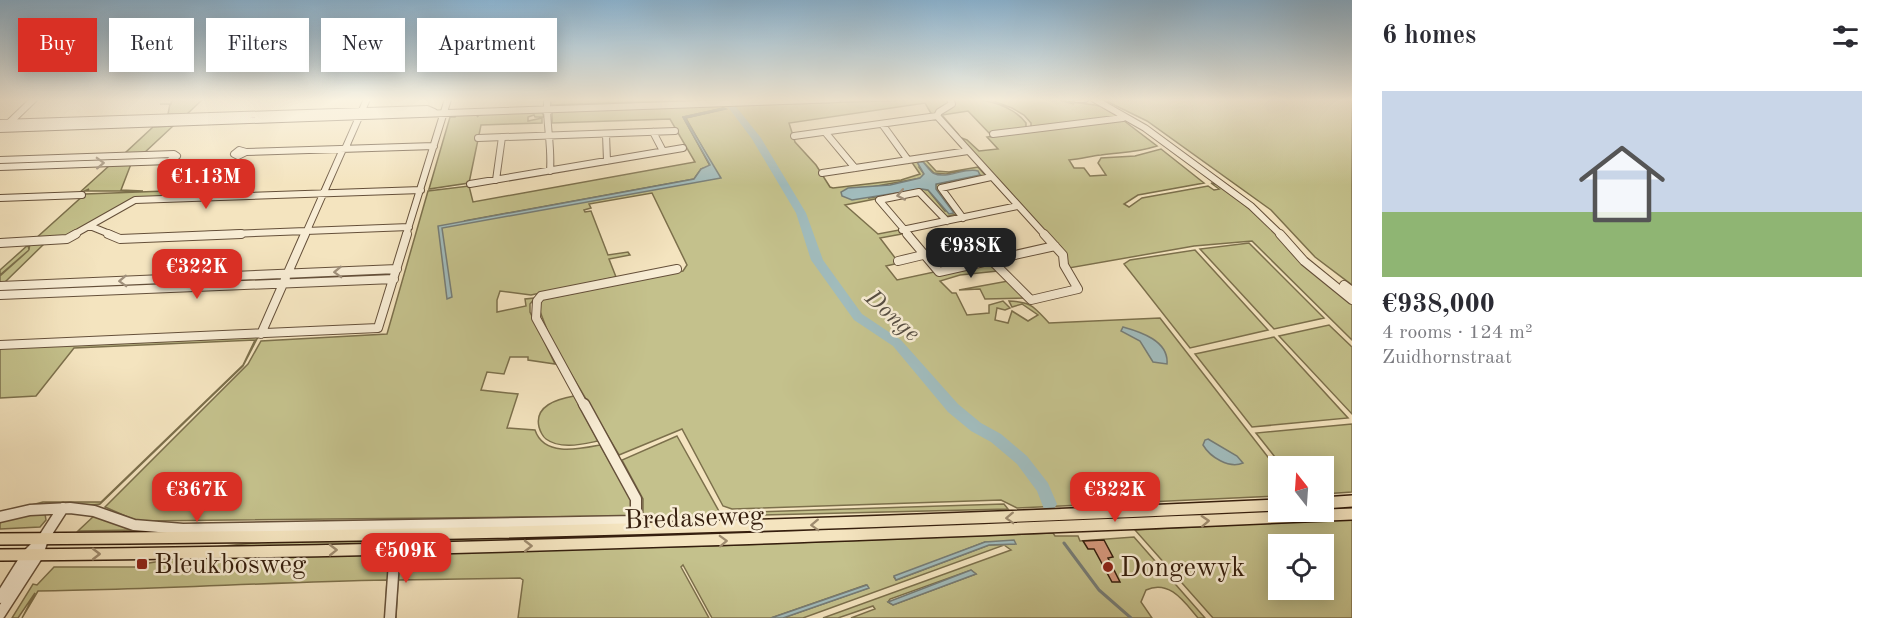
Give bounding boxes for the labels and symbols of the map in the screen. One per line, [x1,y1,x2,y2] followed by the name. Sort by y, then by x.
[96,157,105,170] one-way arrow
[157,159,255,210] pin: €1.13M
[896,188,906,201] one-way arrow
[929,228,1013,279] pin: €938K
[155,249,239,300] pin: €322K
[334,265,343,278] one-way arrow
[118,274,127,287] one-way arrow
[859,285,924,347] water label: Donge
[1268,456,1334,522] north arrow
[155,472,239,523] pin: €367K
[1073,472,1157,523] pin: €322K
[623,503,765,534] street label: Bredaseweg
[1005,511,1014,524] one-way arrow
[1200,515,1209,528] one-way arrow
[810,519,819,532] one-way arrow
[364,533,448,584] pin: €509K
[719,534,728,547] one-way arrow
[524,539,533,552] one-way arrow
[329,544,338,556] one-way arrow
[92,548,101,561] one-way arrow
[154,552,307,579] place label: Bleukbosweg
[1120,555,1245,582] place label: Dongewyk
[135,557,149,571] marker: Bleukbosweg
[1101,560,1115,574] marker: Dongewyk

